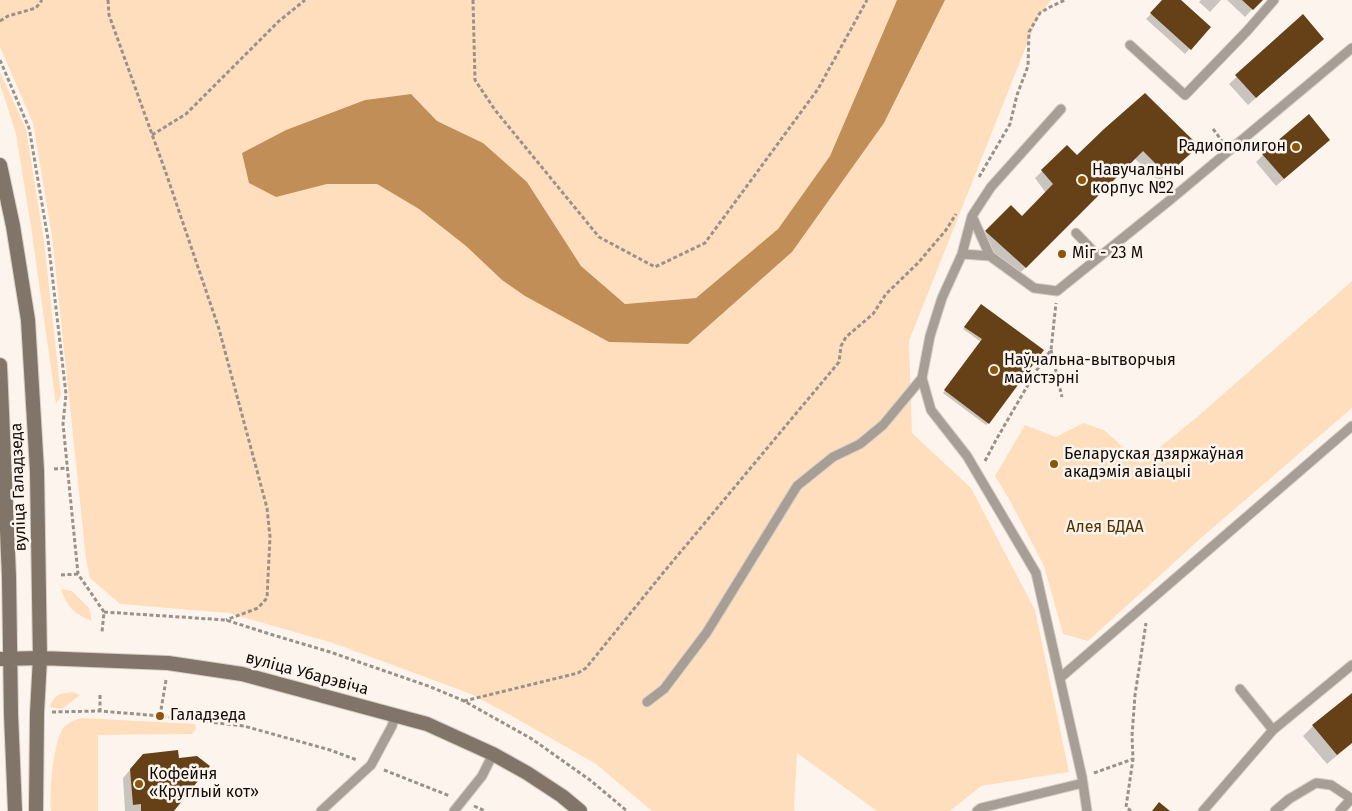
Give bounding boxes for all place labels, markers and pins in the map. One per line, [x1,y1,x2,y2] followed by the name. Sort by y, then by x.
[1178,137,1286,157] place label: Радиополигон
[1290,141,1302,153] marker: Радиополигон
[1092,161,1184,199] place label: Навучальны корпус №2
[1076,174,1088,186] marker: Навучальны корпус №2
[1072,244,1143,264] place label: Міг - 23 М
[1056,248,1068,260] marker: Міг - 23 М
[1004,351,1176,389] place label: Наўчальна-вытворчыя майстэрні
[988,364,1000,376] marker: Наўчальна-вытворчыя майстэрні
[1064,445,1244,483] place label: Беларуская дзяржаўная акадэмія авіацыі
[1048,458,1060,470] marker: Беларуская дзяржаўная акадэмія авіацыі
[170,706,246,726] place label: Галадзеда
[154,710,166,722] marker: Галадзеда
[149,765,259,803] place label: Кофейня «Круглый кот»
[133,778,145,790] marker: Кофейня «Круглый кот»

